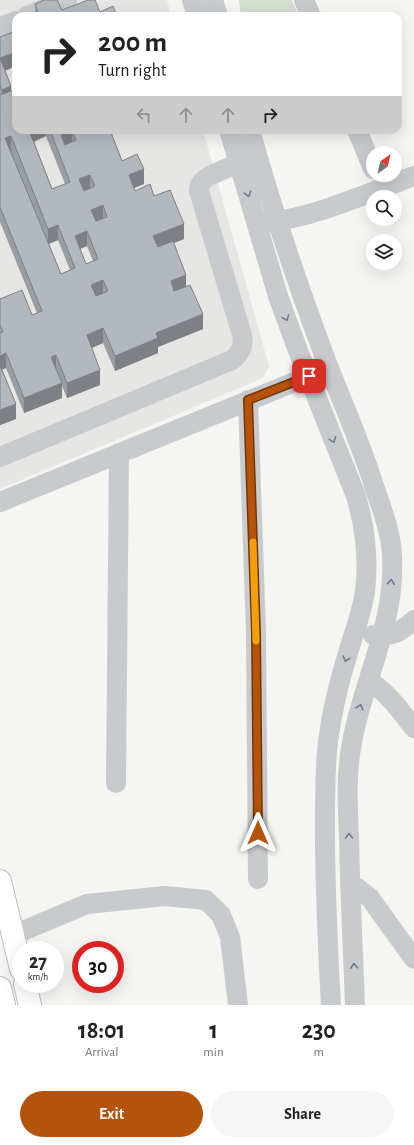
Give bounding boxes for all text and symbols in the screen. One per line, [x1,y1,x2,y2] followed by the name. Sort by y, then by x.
[32,28,84,80] icon: right
[98,29,167,57] text: 200 m
[98,62,167,80] text: Turn right
[133,104,155,126] icon: left
[175,104,197,126] icon: ahead
[217,104,239,126] icon: ahead
[259,104,281,126] icon: right
[366,146,402,182] north arrow
[366,146,402,270] map controls
[366,190,402,226] button: search
[243,191,252,198] one-way arrow
[366,234,402,270] button: layers
[282,315,290,322] one-way arrow
[292,359,326,393] pin
[298,365,320,387] icon: arrive
[329,436,337,443] one-way arrow
[387,579,396,585] one-way arrow
[342,656,351,663] one-way arrow
[355,704,364,711] one-way arrow
[237,812,279,854] position arrow
[345,833,353,839] one-way arrow
[72,941,124,993] speed limit sign: 30
[29,952,47,972] text: 27
[349,963,358,969] one-way arrow
[28,972,48,982] text: km/h
[78,1019,125,1043] text: 18:01
[209,1019,218,1043] text: 1
[302,1019,336,1043] text: 230
[85,1046,118,1059] text: Arrival
[203,1046,224,1059] text: min
[314,1046,324,1059] text: m
[20,1091,203,1137] button: Exit
[211,1091,394,1137] button: Share

